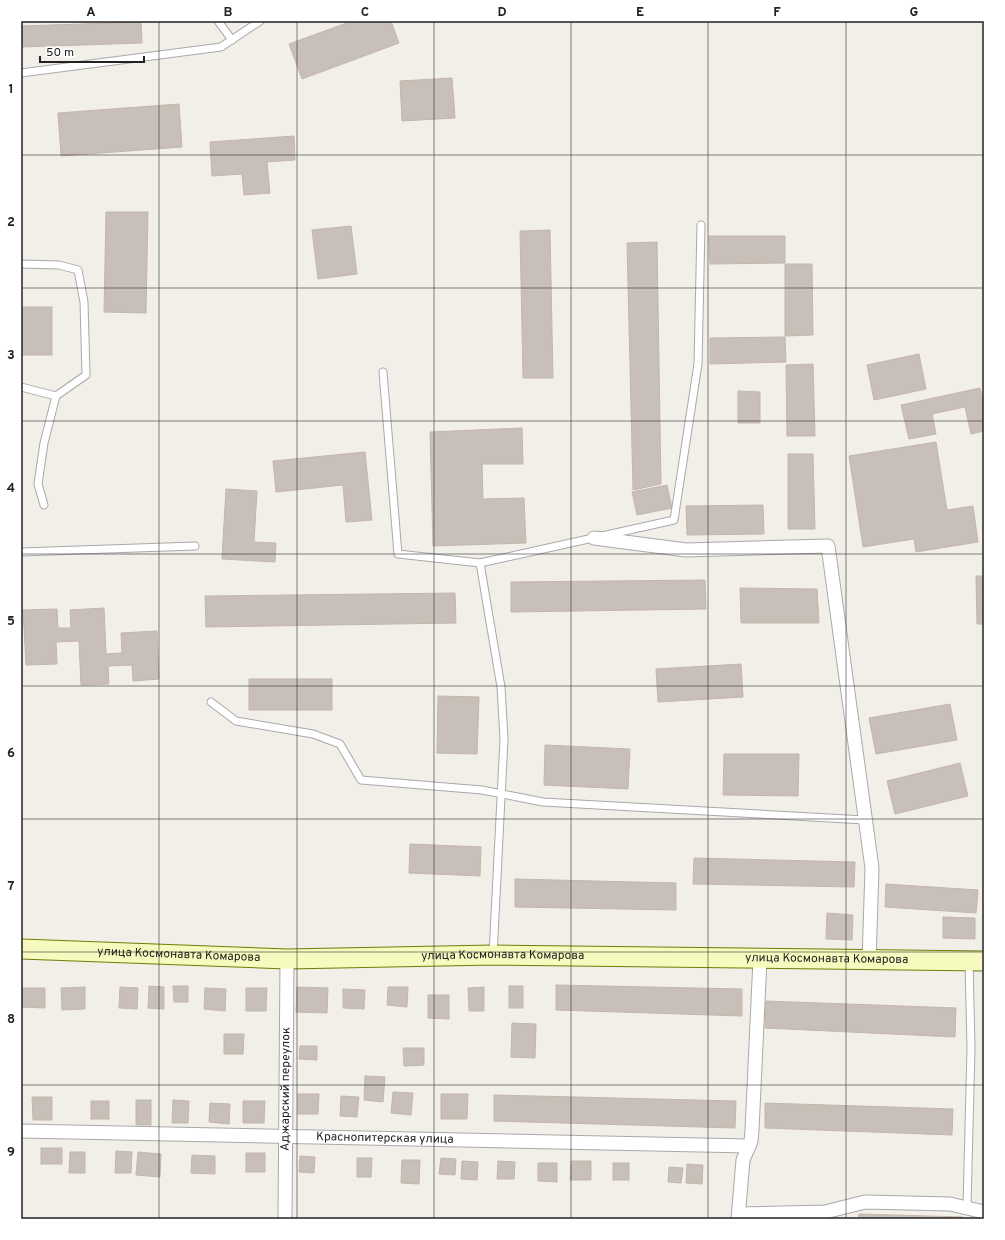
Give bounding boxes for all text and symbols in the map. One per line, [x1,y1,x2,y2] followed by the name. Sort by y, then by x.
[86,5,96,21] text: A
[224,5,233,21] text: B
[361,5,369,21] text: C
[497,5,507,21] text: D
[636,5,644,21] text: E
[773,5,781,21] text: F
[910,5,919,21] text: G
[40,38,144,64] scale bar
[46,45,74,61] text: 50 m
[8,82,14,98] text: 1
[7,215,15,231] text: 2
[7,348,15,364] text: 3
[7,481,15,497] text: 4
[7,614,15,630] text: 5
[7,746,15,762] text: 6
[8,879,15,895] text: 7
[97,944,261,966] street label: улица Космонавта Комарова
[421,947,585,964] street label: улица Космонавта Комарова
[745,950,909,968] street label: улица Космонавта Комарова
[7,1012,15,1028] text: 8
[278,1027,294,1151] street label: Аджарский переулок
[316,1129,454,1148] street label: Краснопитерская улица
[7,1145,15,1161] text: 9

